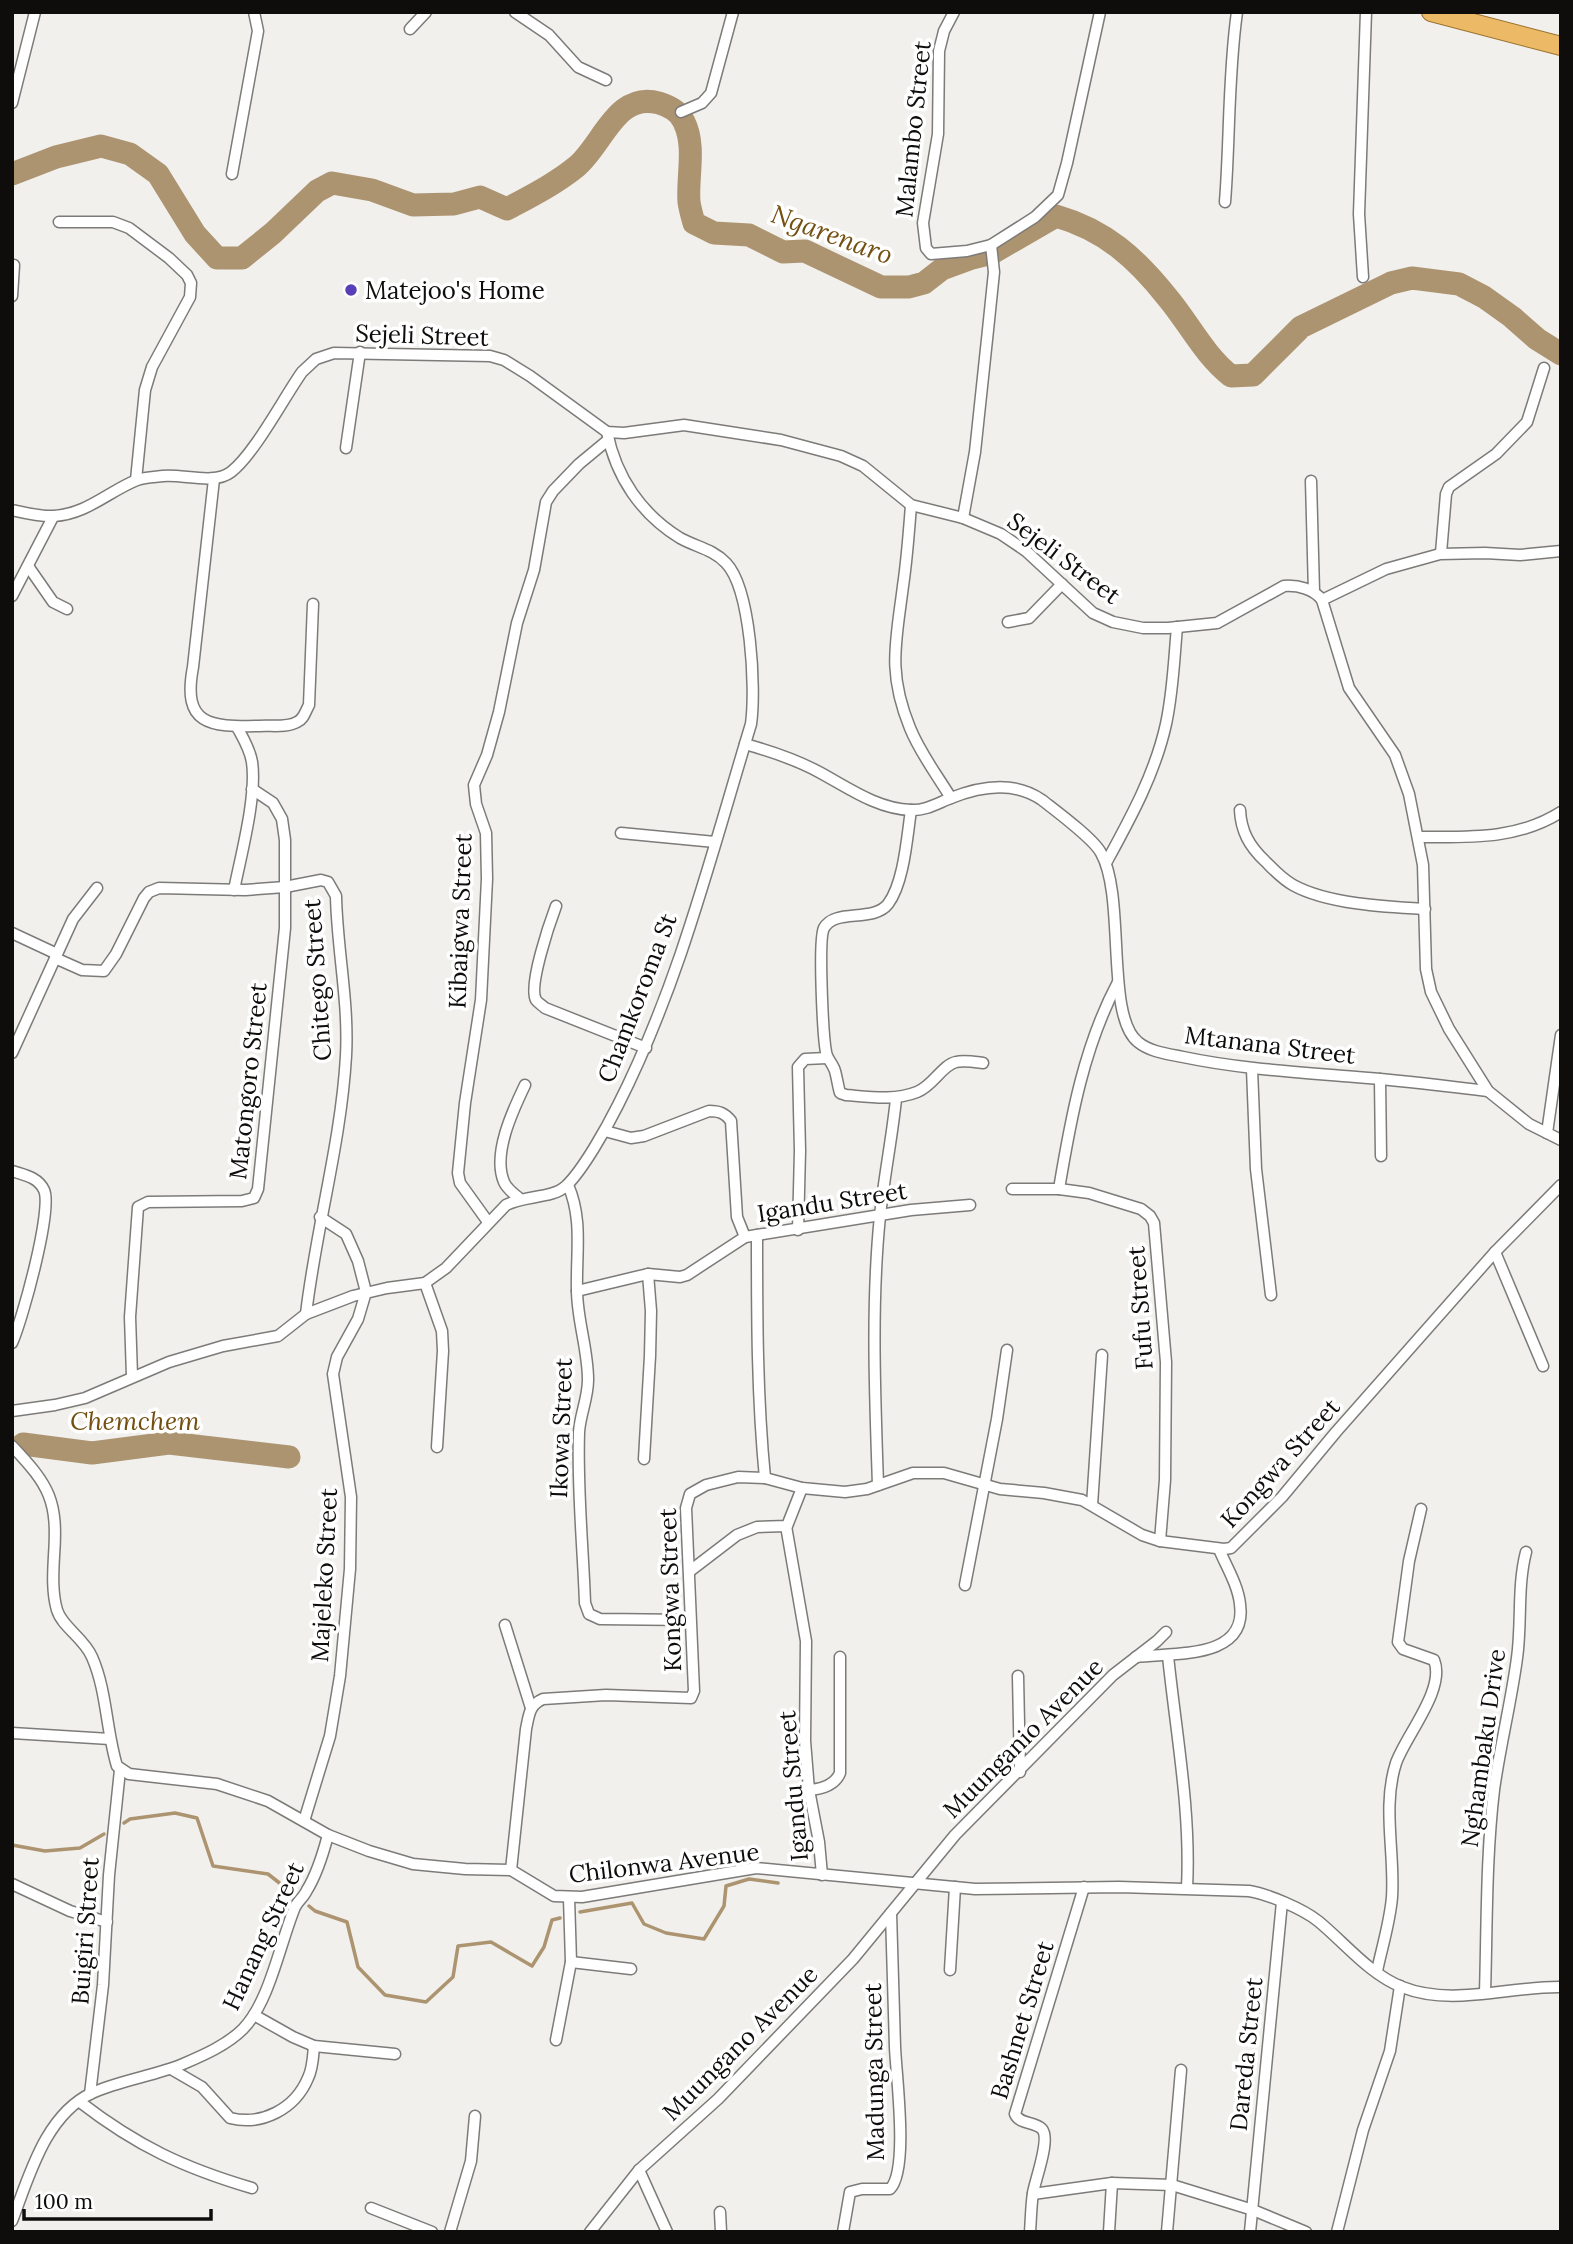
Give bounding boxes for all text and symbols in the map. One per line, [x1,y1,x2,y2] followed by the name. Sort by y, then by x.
[888,39,938,219] street label: Malambo Street
[767,197,897,271] water label: Ngarenaro
[365,275,545,306] place label: Matejoo's Home
[343,282,359,298] marker: Matejoo's Home
[355,317,490,353] street label: Sejeli Street
[1001,505,1127,611] street label: Sejeli Street
[441,832,479,1009] street label: Kibaigwa Street
[296,897,338,1062] street label: Chitego Street
[590,908,684,1087] street label: Chamkoroma St
[222,980,274,1181] street label: Matongoro Street
[1183,1019,1358,1071] street label: Mtanana Street
[755,1175,910,1229] street label: Igandu Street
[1120,1244,1160,1371] street label: Fufu Street
[543,1357,579,1499] street label: Ikowa Street
[1214,1391,1347,1534] street label: Kongwa Street
[70,1404,200,1437] water label: Chemchem
[304,1486,344,1663] street label: Majeleko Street
[652,1507,688,1672] street label: Kongwa Street
[1454,1647,1512,1849] street label: Nghambaku Drive
[936,1651,1110,1825] street label: Muunganio Avenue
[771,1709,815,1863] street label: Igandu Street
[567,1836,761,1890] street label: Chilonwa Avenue
[64,1855,106,2006] street label: Buigiri Street
[215,1856,311,2015] street label: Hanang Street
[983,1936,1061,2103] street label: Bashnet Street
[656,1959,824,2127] street label: Muungano Avenue
[1223,1975,1270,2132] street label: Dareda Street
[857,1982,891,2161] street label: Madunga Street
[24,2178,212,2222] scale bar
[35,2188,93,2215] text: 100 m

